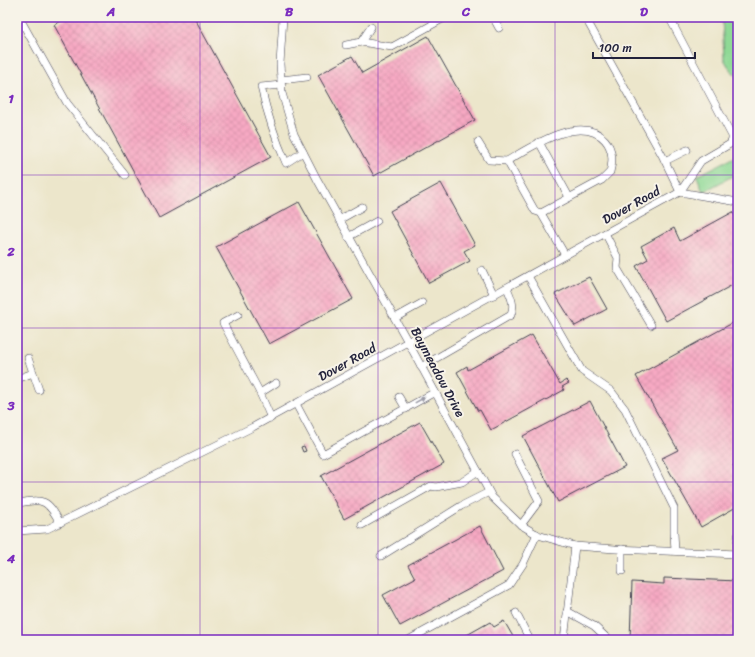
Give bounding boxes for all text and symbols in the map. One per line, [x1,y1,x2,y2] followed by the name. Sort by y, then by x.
[106,0,115,23] text: A
[285,0,294,23] text: B
[461,0,471,23] text: C
[640,0,648,23] text: D
[593,34,695,60] scale bar
[599,37,632,59] text: 100 m
[8,87,14,110] text: 1
[598,179,665,230] street label: Dover Road
[6,240,15,263] text: 2
[404,323,472,421] street label: Baymeadow Drive
[314,336,381,387] street label: Dover Road
[6,394,15,417] text: 3
[414,397,426,404] one-way arrow
[6,547,16,570] text: 4

